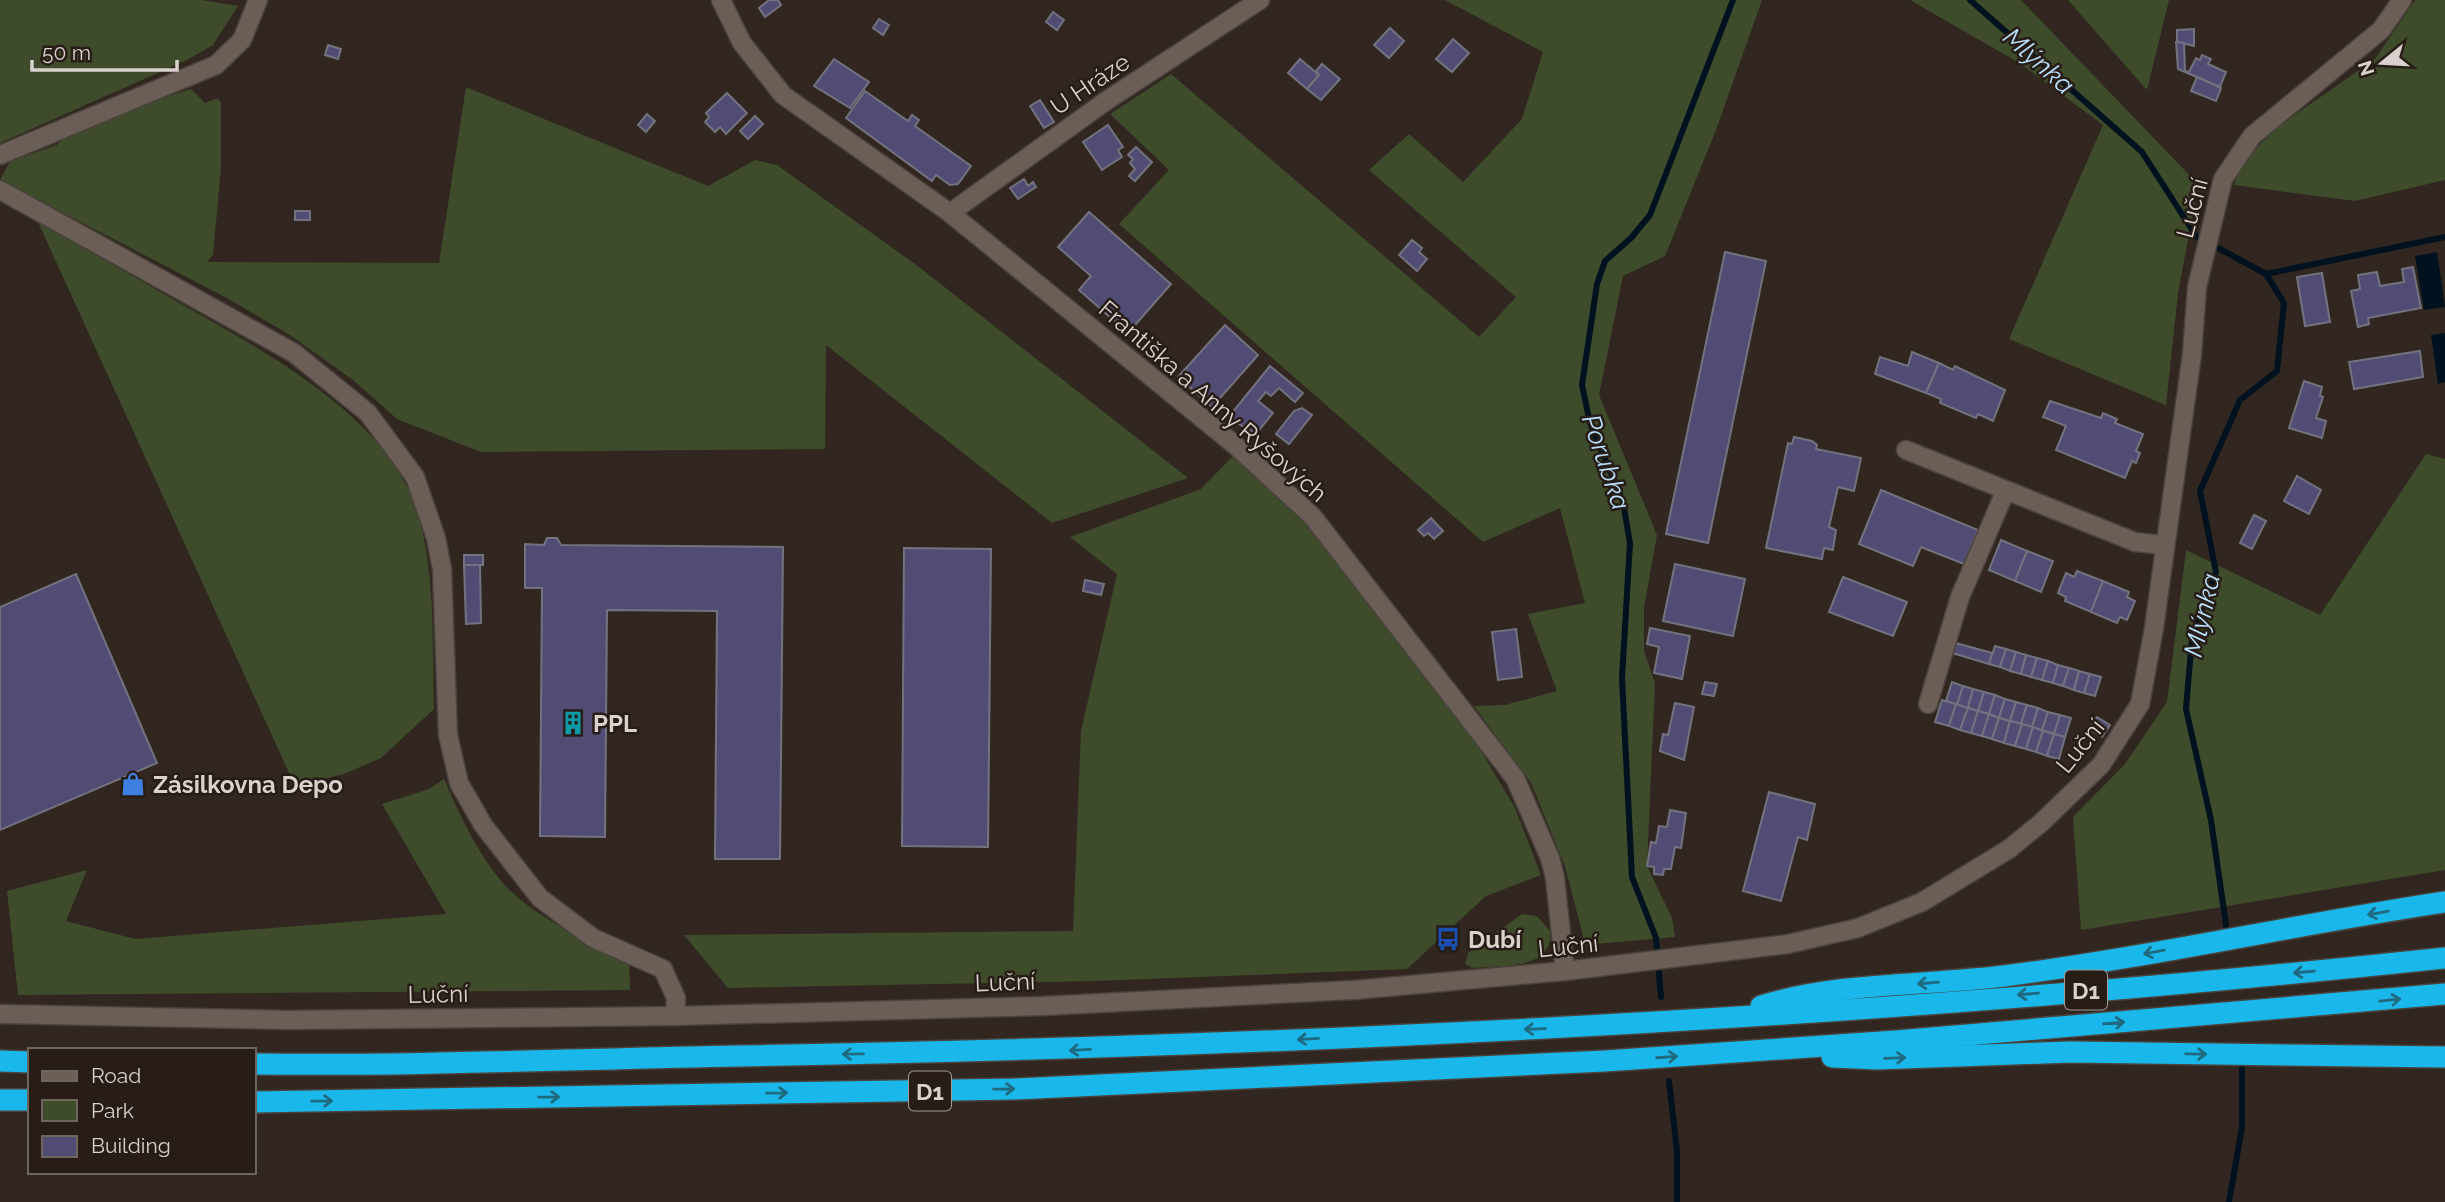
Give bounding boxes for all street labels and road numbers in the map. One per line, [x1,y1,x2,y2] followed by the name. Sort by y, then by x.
[1045,47,1135,121] street label: U Hráze
[2170,174,2214,241] street label: Luční
[1093,294,1333,508] street label: Františka a Anny Ryšových
[2050,713,2111,779] street label: Luční
[1536,928,1600,964] street label: Luční
[974,966,1037,998] street label: Luční
[2065,970,2107,1009] road number: D1
[407,979,469,1009] street label: Luční
[909,1072,951,1110] road number: D1

